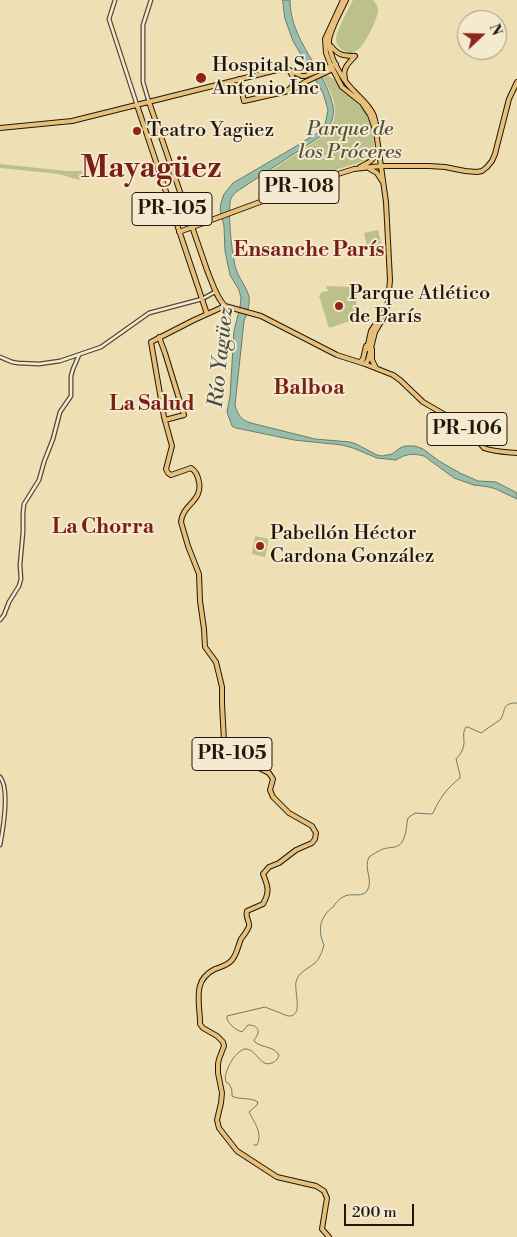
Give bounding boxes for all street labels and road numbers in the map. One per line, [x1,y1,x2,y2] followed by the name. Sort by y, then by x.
[259,170,339,203] road number: PR-108
[132,192,212,225] road number: PR-105
[427,412,507,446] road number: PR-106
[192,738,272,771] road number: PR-105

